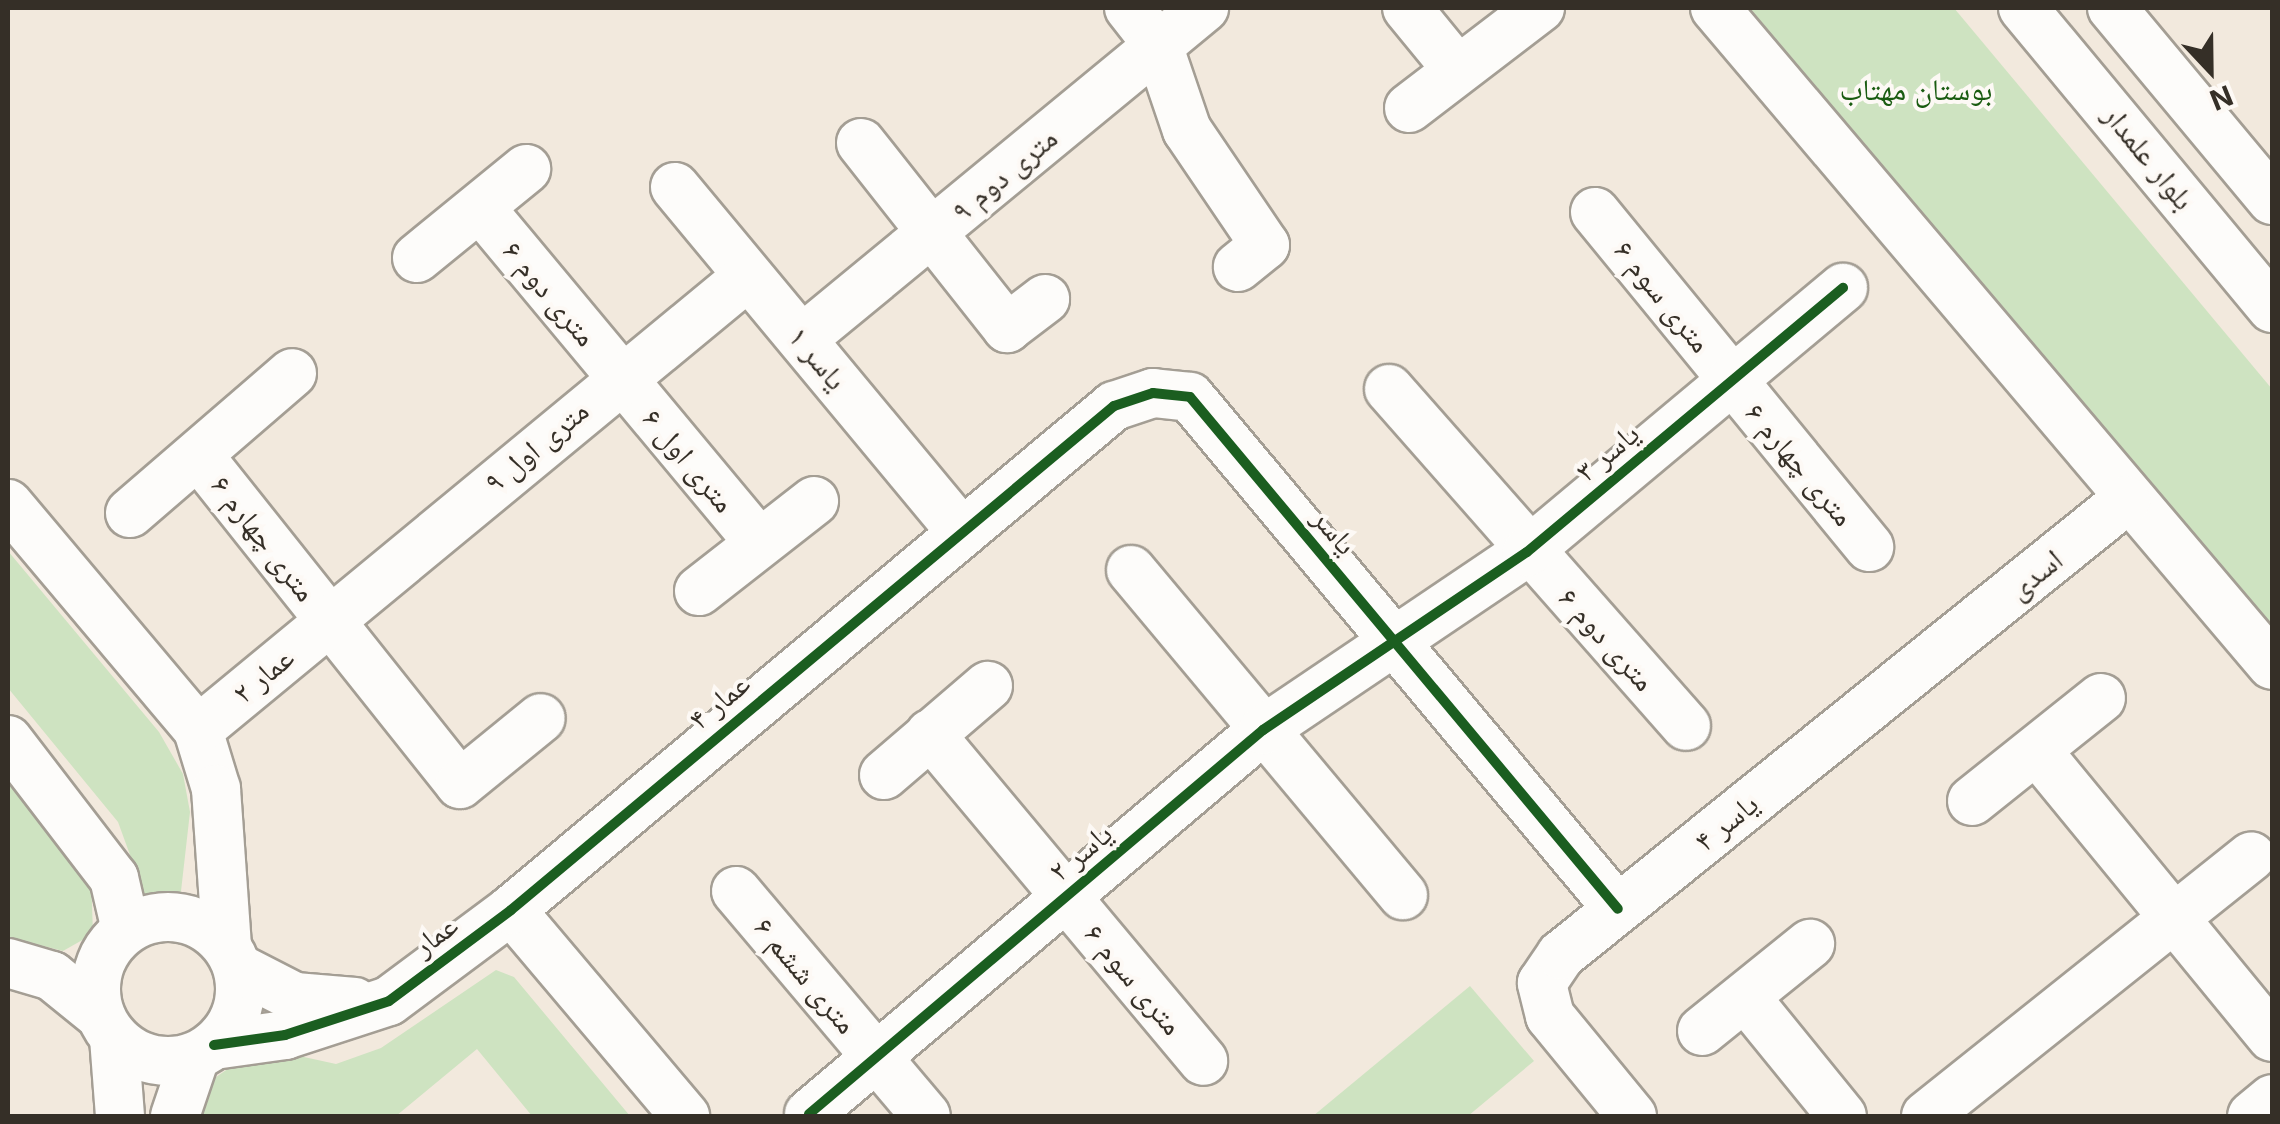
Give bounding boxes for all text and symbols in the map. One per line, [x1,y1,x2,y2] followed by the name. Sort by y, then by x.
[2160,20,2260,120] north arrow
[1839,71,1993,107] park label: بوستان مهتاب
[2205,78,2238,118] text: N
[2096,97,2202,217] street label: بلوار علمدار
[944,120,1064,228] street label: ۹ متری دوم
[496,233,604,353] street label: ۶ متری دوم
[1607,233,1719,359] street label: ۶ متری سوم
[781,319,855,397] street label: یاسر ۱
[477,392,595,500] street label: ۹ متری اول
[1738,395,1862,533] street label: ۶ متری چهارم
[635,401,743,519] street label: ۶ متری اول
[1568,415,1646,489] street label: یاسر ۳
[204,468,324,608] street label: ۶ متری چهارم
[1305,500,1365,562] street label: یاسر
[2000,541,2070,607] street label: اسدی
[1551,580,1663,698] street label: ۶ متری دوم
[225,639,301,711] street label: عمار ۲
[681,665,757,737] street label: عمار ۴
[1687,785,1765,859] street label: یاسر ۴
[1041,815,1119,889] street label: یاسر ۲
[406,907,464,963] street label: عمار
[747,909,865,1041] street label: ۶ متری ششم
[1077,916,1191,1042] street label: ۶ متری سوم

